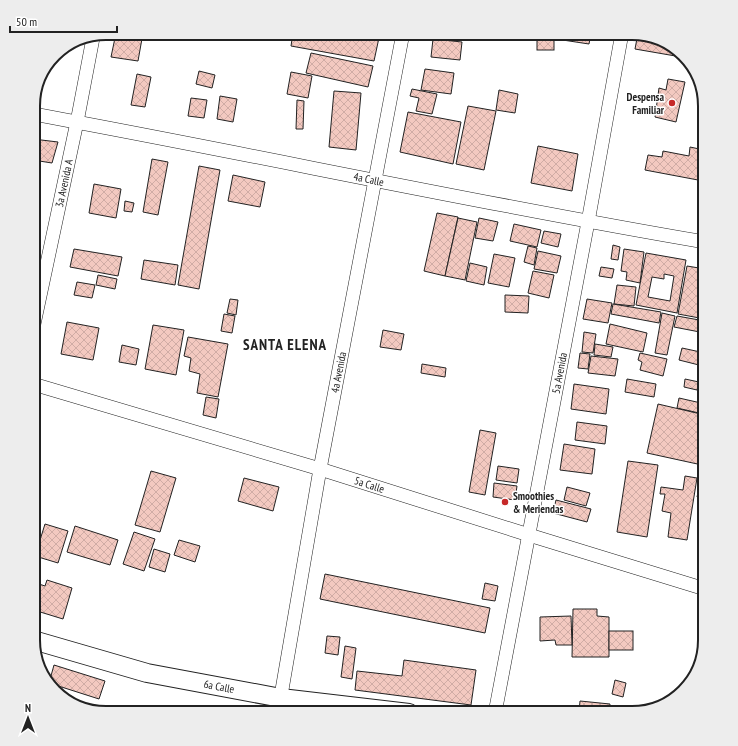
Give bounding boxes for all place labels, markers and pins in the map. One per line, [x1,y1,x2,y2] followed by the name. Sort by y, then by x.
[627,90,665,117] place label: Despensa Familiar
[667,98,677,108] marker: Despensa Familiar
[513,489,563,516] place label: Smoothies & Meriendas
[500,497,510,507] marker: Smoothies & Meriendas

